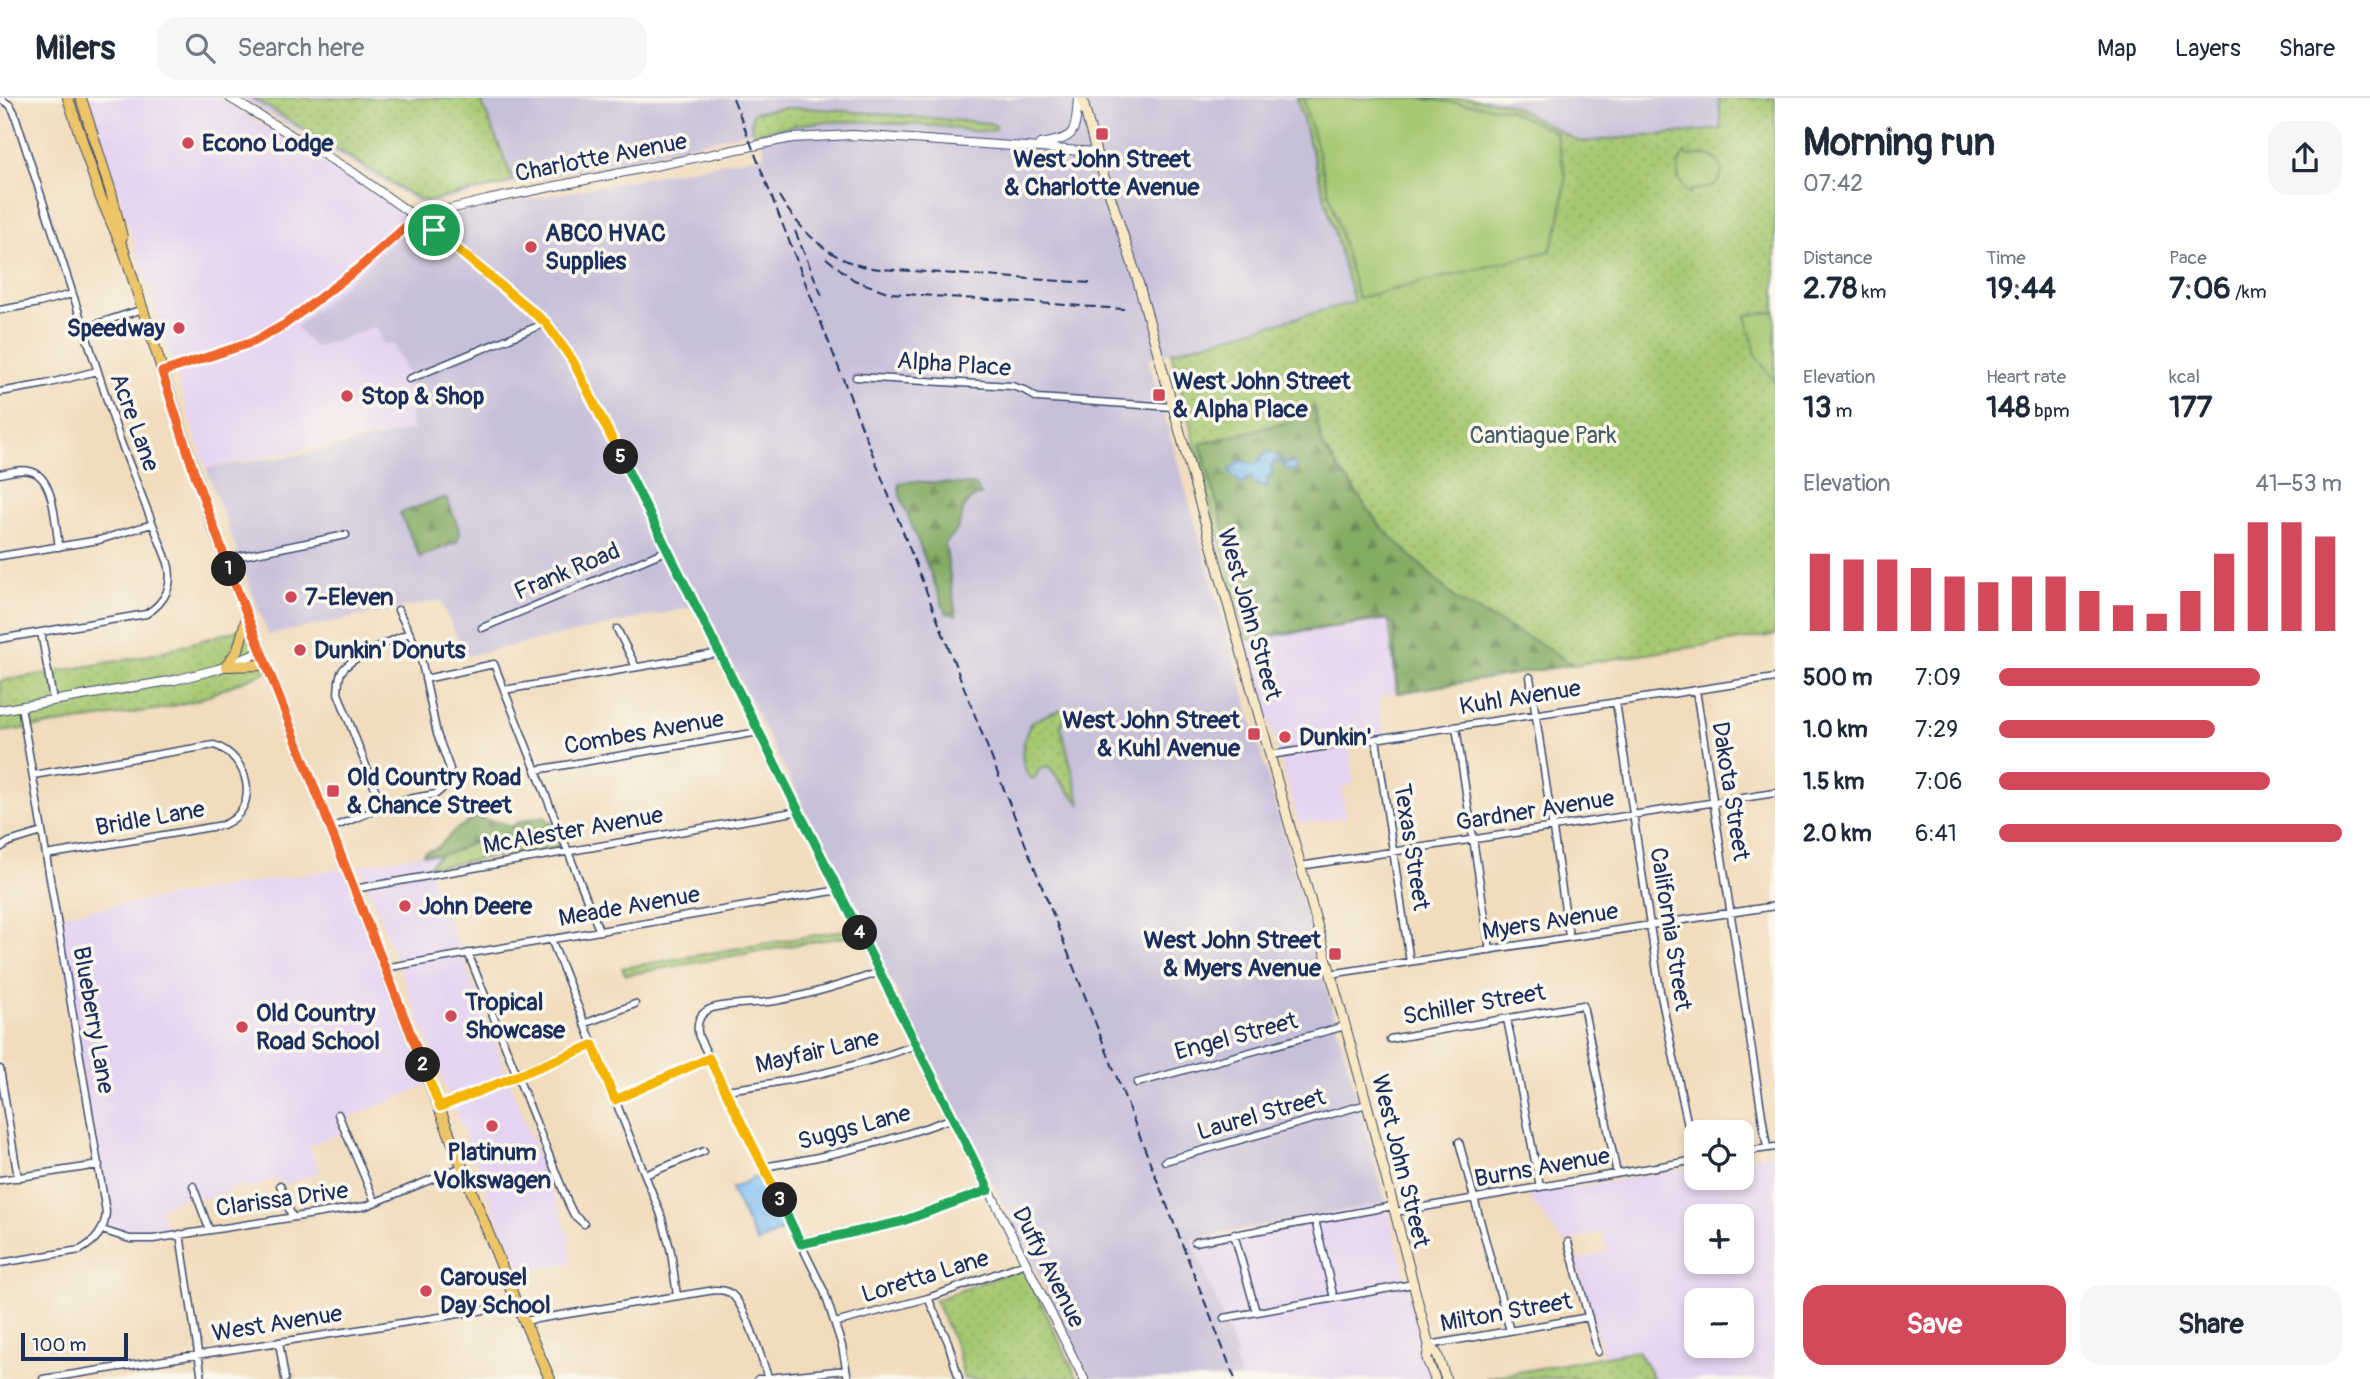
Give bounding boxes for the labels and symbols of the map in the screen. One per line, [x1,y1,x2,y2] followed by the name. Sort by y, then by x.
[1094,126,1110,142] marker: West John Street & Charlotte Avenue
[513,127,690,188] street label: Charlotte Avenue
[202,129,335,158] place label: Econo Lodge
[180,135,196,151] marker: Econo Lodge
[1005,145,1201,202] place label: West John Street & Charlotte Avenue
[404,200,464,260] pin
[545,219,666,276] place label: ABCO HVAC Supplies
[523,239,539,255] marker: ABCO HVAC Supplies
[67,314,166,343] place label: Speedway
[171,320,187,336] marker: Speedway
[896,346,1012,383] street label: Alpha Place
[1173,367,1352,424] place label: West John Street & Alpha Place
[103,369,166,475] street label: Acre Lane
[361,382,484,411] place label: Stop & Shop
[1151,387,1167,403] marker: West John Street & Alpha Place
[339,388,355,404] marker: Stop & Shop
[1470,421,1616,450] park label: Cantiague Park
[604,440,638,474] pin: 5
[1211,525,1288,704] street label: West John Street
[510,536,624,607] street label: Frank Road
[212,552,246,587] pin: 1
[305,583,394,612] place label: 7-Eleven
[283,589,299,605] marker: 7-Eleven
[314,636,466,665] place label: Dunkin' Donuts
[292,642,308,658] marker: Dunkin' Donuts
[1457,674,1583,721] street label: Kuhl Avenue
[562,704,726,761] street label: Combes Avenue
[1063,706,1241,763] place label: West John Street & Kuhl Avenue
[1705,720,1756,863] street label: Dakota Street
[1299,723,1372,752] place label: Dunkin'
[1246,726,1262,742] marker: West John Street & Kuhl Avenue
[1277,729,1293,745] marker: Dunkin'
[347,763,521,820] place label: Old Country Road & Chance Street
[1387,782,1436,913] street label: Texas Street
[325,783,341,799] marker: Old Country Road & Chance Street
[1454,784,1616,837] street label: Gardner Avenue
[93,795,207,842] street label: Bridle Lane
[481,800,666,861] street label: McAlester Avenue
[1643,845,1698,1013] street label: California Street
[556,880,702,933] street label: Meade Avenue
[419,892,533,921] place label: John Deere
[1480,896,1620,947] street label: Myers Avenue
[397,898,413,914] marker: John Deere
[842,916,878,950] pin: 4
[1144,926,1322,983] place label: West John Street & Myers Avenue
[66,944,121,1096] street label: Blueberry Lane
[1327,946,1343,962] marker: West John Street & Myers Avenue
[1401,978,1548,1031] street label: Schiller Street
[464,988,566,1045] place label: Tropical Showcase
[256,999,380,1056] place label: Old Country Road School
[1172,1006,1301,1067] street label: Engel Street
[443,1008,459,1024] marker: Tropical Showcase
[234,1019,250,1035] marker: Old Country Road School
[752,1023,882,1080] street label: Mayfair Lane
[406,1048,440,1082] pin: 2
[1365,1072,1436,1251] street label: West John Street
[1194,1082,1329,1147] street label: Laurel Street
[795,1098,914,1156] street label: Suggs Lane
[484,1118,500,1134] marker: Platinum Volkswagen
[433,1138,551,1195] place label: Platinum Volkswagen
[1472,1141,1612,1194] street label: Burns Avenue
[214,1176,350,1223] street label: Clarissa Drive
[762,1182,798,1218] pin: 3
[1006,1202,1091,1333] street label: Duffy Avenue
[858,1243,992,1310] street label: Loretta Lane
[440,1263,551,1320] place label: Carousel Day School
[418,1283,434,1299] marker: Carousel Day School
[1438,1287,1575,1338] street label: Milton Street
[210,1299,345,1348] street label: West Avenue
[21,1330,128,1362] scale bar

